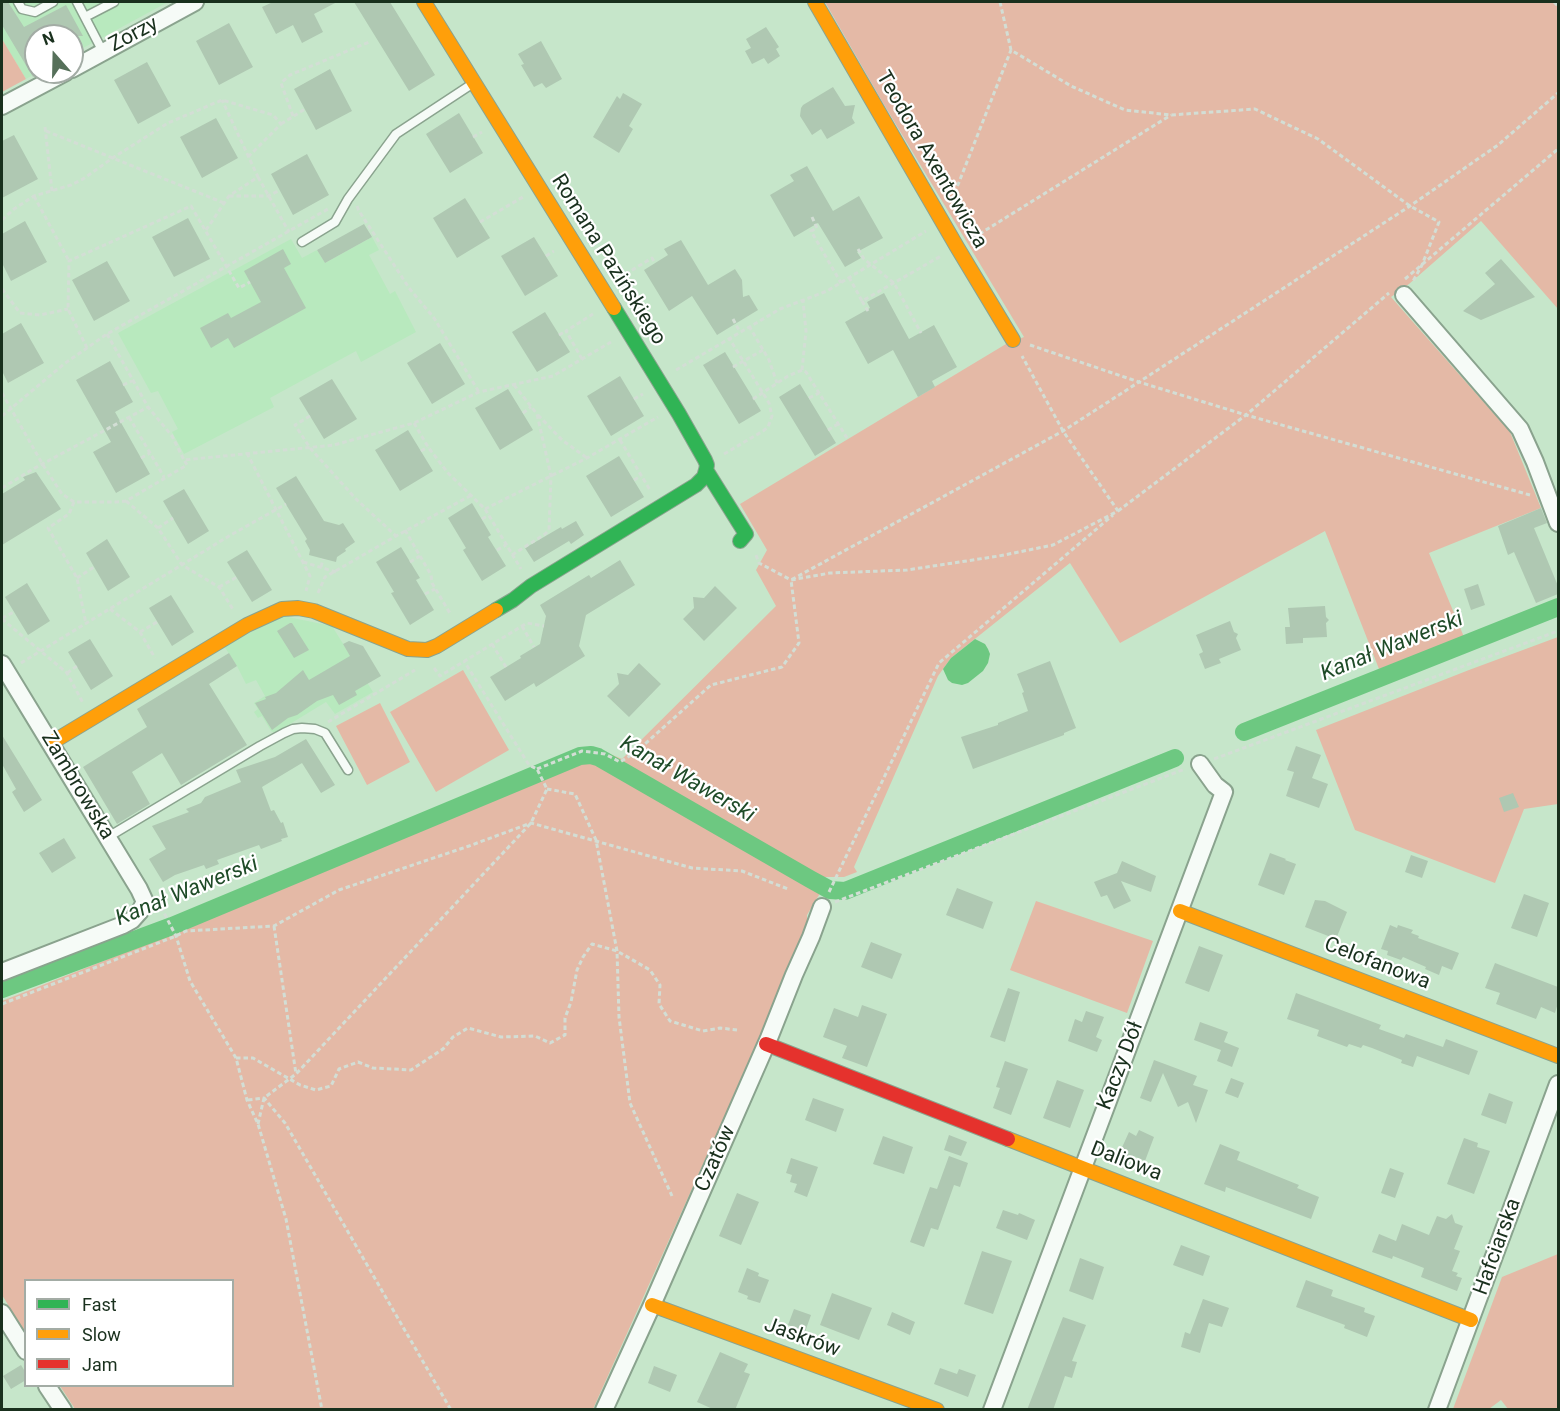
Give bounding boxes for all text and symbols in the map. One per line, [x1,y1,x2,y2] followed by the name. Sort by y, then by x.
[105,12,163,58] street label: Zorzy
[24,24,84,84] north arrow
[40,28,57,49] text: N
[870,67,992,253] street label: Teodora Axentowicza
[545,170,671,350] street label: Romana Pazińskiego
[1317,606,1467,688] water label: Kanał Wawerski
[35,727,119,845] street label: Zambrowska
[615,731,759,829] water label: Kanał Wawerski
[112,851,262,933] water label: Kanał Wawerski
[1320,932,1434,996] street label: Celofanowa
[1093,1018,1149,1114] street label: Kaczy Dół
[690,1122,742,1196] street label: Czatów
[1087,1137,1165,1187] street label: Daliowa
[1469,1195,1527,1299] street label: Hafciarska
[24,1279,234,1387] legend
[82,1294,117,1315] text: Fast
[760,1313,844,1363] street label: Jaskrów
[82,1324,121,1345] text: Slow
[82,1354,118,1375] text: Jam

